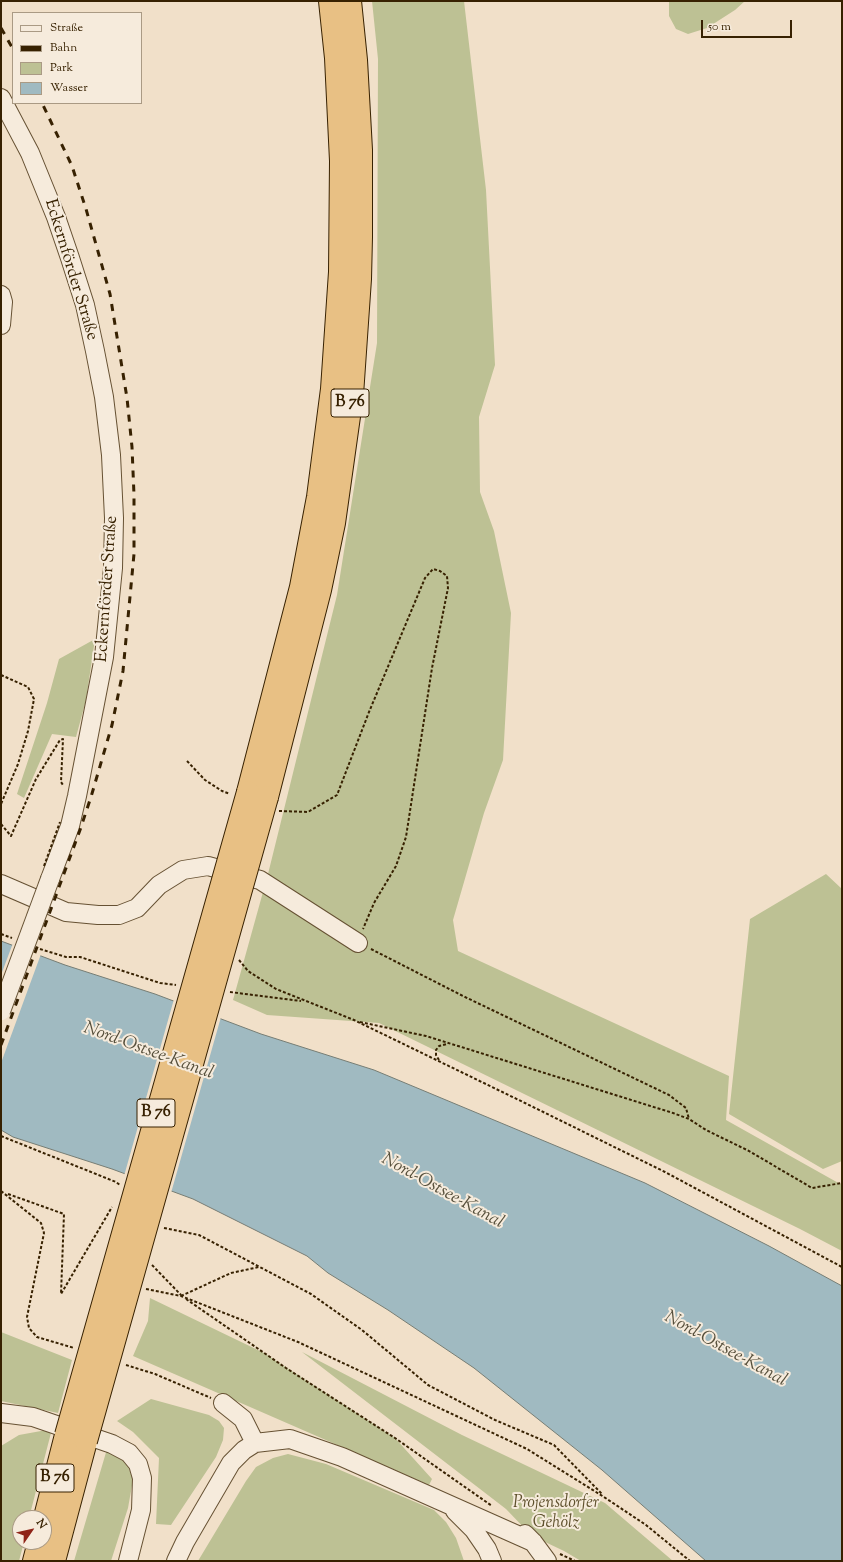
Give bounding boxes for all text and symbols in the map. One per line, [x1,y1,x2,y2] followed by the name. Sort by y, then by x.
[12,12,142,104] legend
[703,12,794,38] scale bar
[708,18,731,36] text: 50 m
[50,19,83,37] text: Straße
[50,39,77,57] text: Bahn
[50,59,73,77] text: Park
[50,79,88,97] text: Wasser
[39,197,101,343] street label: Eckernförder Straße
[331,389,369,417] road number: B 76
[93,515,123,663] street label: Eckernförder Straße
[80,1018,216,1086] water label: Nord-Ostsee-Kanal
[137,1099,175,1127] road number: B 76
[377,1149,507,1235] water label: Nord-Ostsee-Kanal
[660,1307,790,1393] water label: Nord-Ostsee-Kanal
[36,1464,74,1492] road number: B 76
[513,1494,599,1534] park label: Projensdorfer Gehölz
[12,1510,52,1550] north arrow
[32,1516,50,1532] text: N

